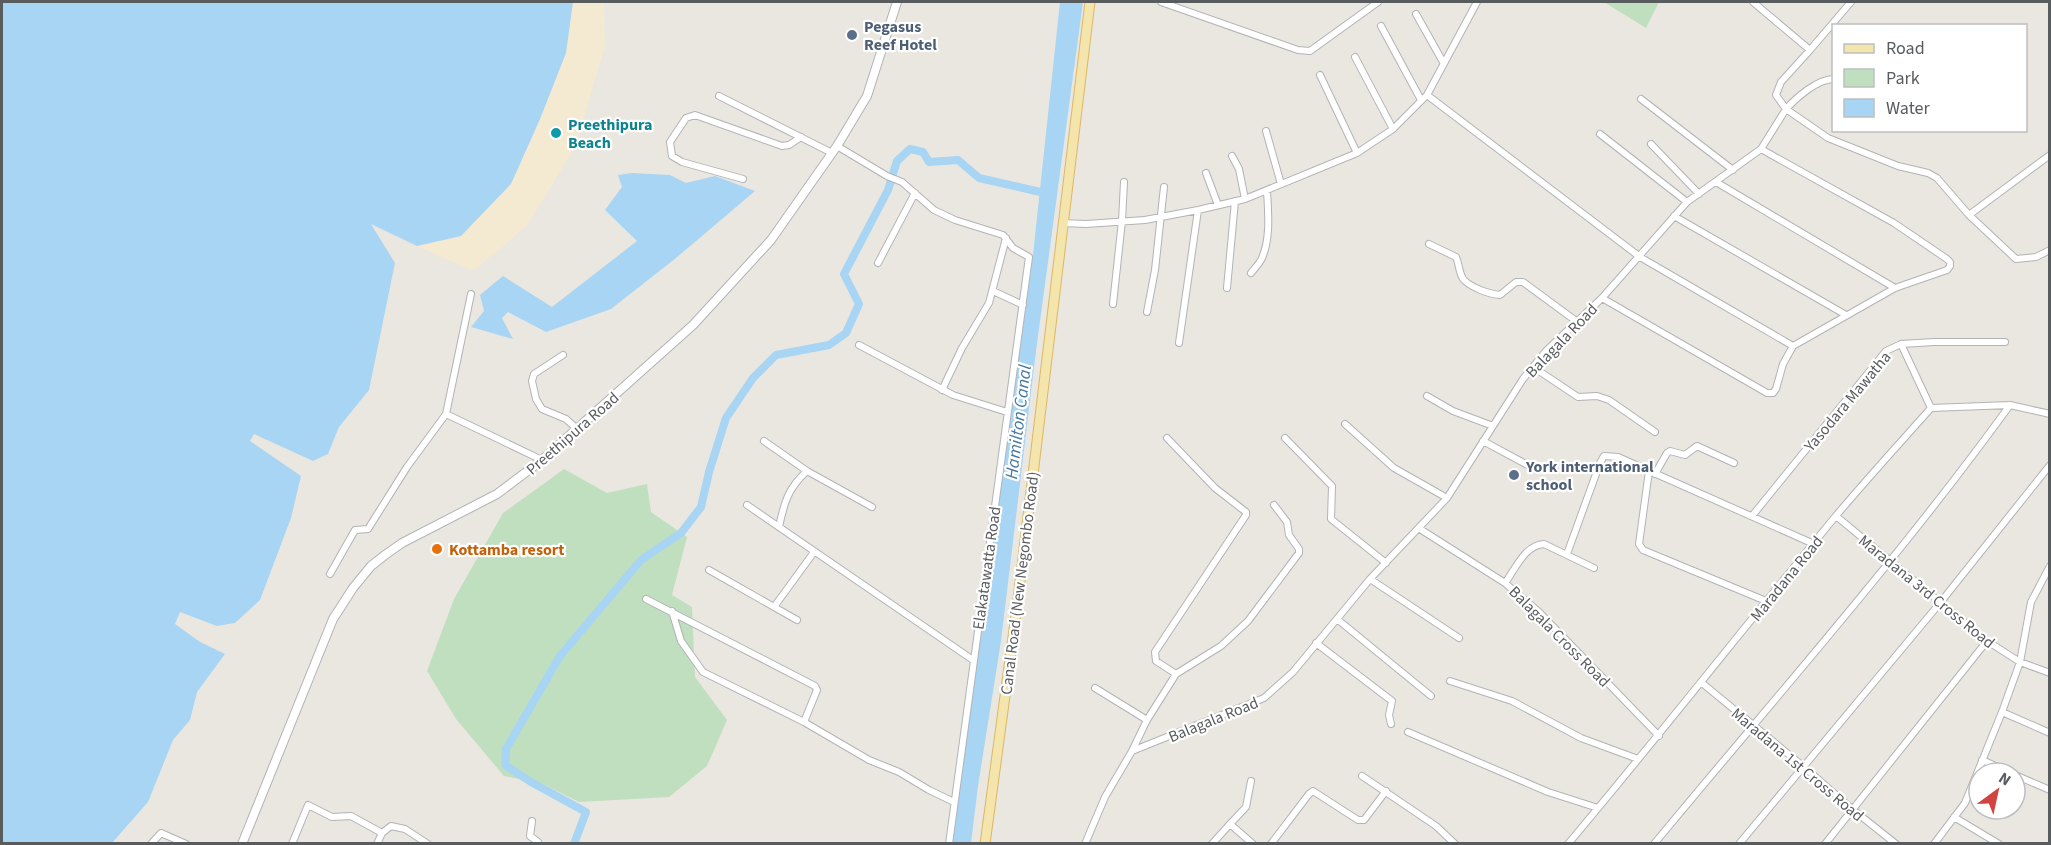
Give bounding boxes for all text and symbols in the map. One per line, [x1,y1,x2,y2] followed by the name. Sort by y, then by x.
[864,16,937,56] place label: Pegasus Reef Hotel
[1832,24,2027,132] legend
[845,28,859,42] marker: Pegasus Reef Hotel
[1886,36,1925,61] text: Road
[1886,66,1920,91] text: Park
[1886,96,1930,121] text: Water
[568,114,652,154] place label: Preethipura Beach
[549,126,563,140] marker: Preethipura Beach
[1521,299,1603,383] street label: Balagala Road
[1799,347,1896,457] street label: Yasodara Mawatha
[999,363,1038,481] water label: Hamilton Canal
[521,387,624,480] street label: Preethipura Road
[1525,456,1654,496] place label: York international school
[1507,468,1521,482] marker: York international school
[995,470,1045,696] street label: Canal Road (New Negombo Road)
[967,505,1007,631] street label: Elakatawatta Road
[1854,530,1999,654] street label: Maradana 3rd Cross Road
[1745,531,1828,626] street label: Maradana Road
[449,539,564,561] place label: Kottamba resort
[430,542,444,556] marker: Kottamba resort
[1504,581,1615,692] street label: Balagala Cross Road
[1165,692,1262,748] street label: Balagala Road
[1726,703,1868,827] street label: Maradana 1st Cross Road
[1967,761,2027,821] north arrow
[1994,767,2015,791] text: N

